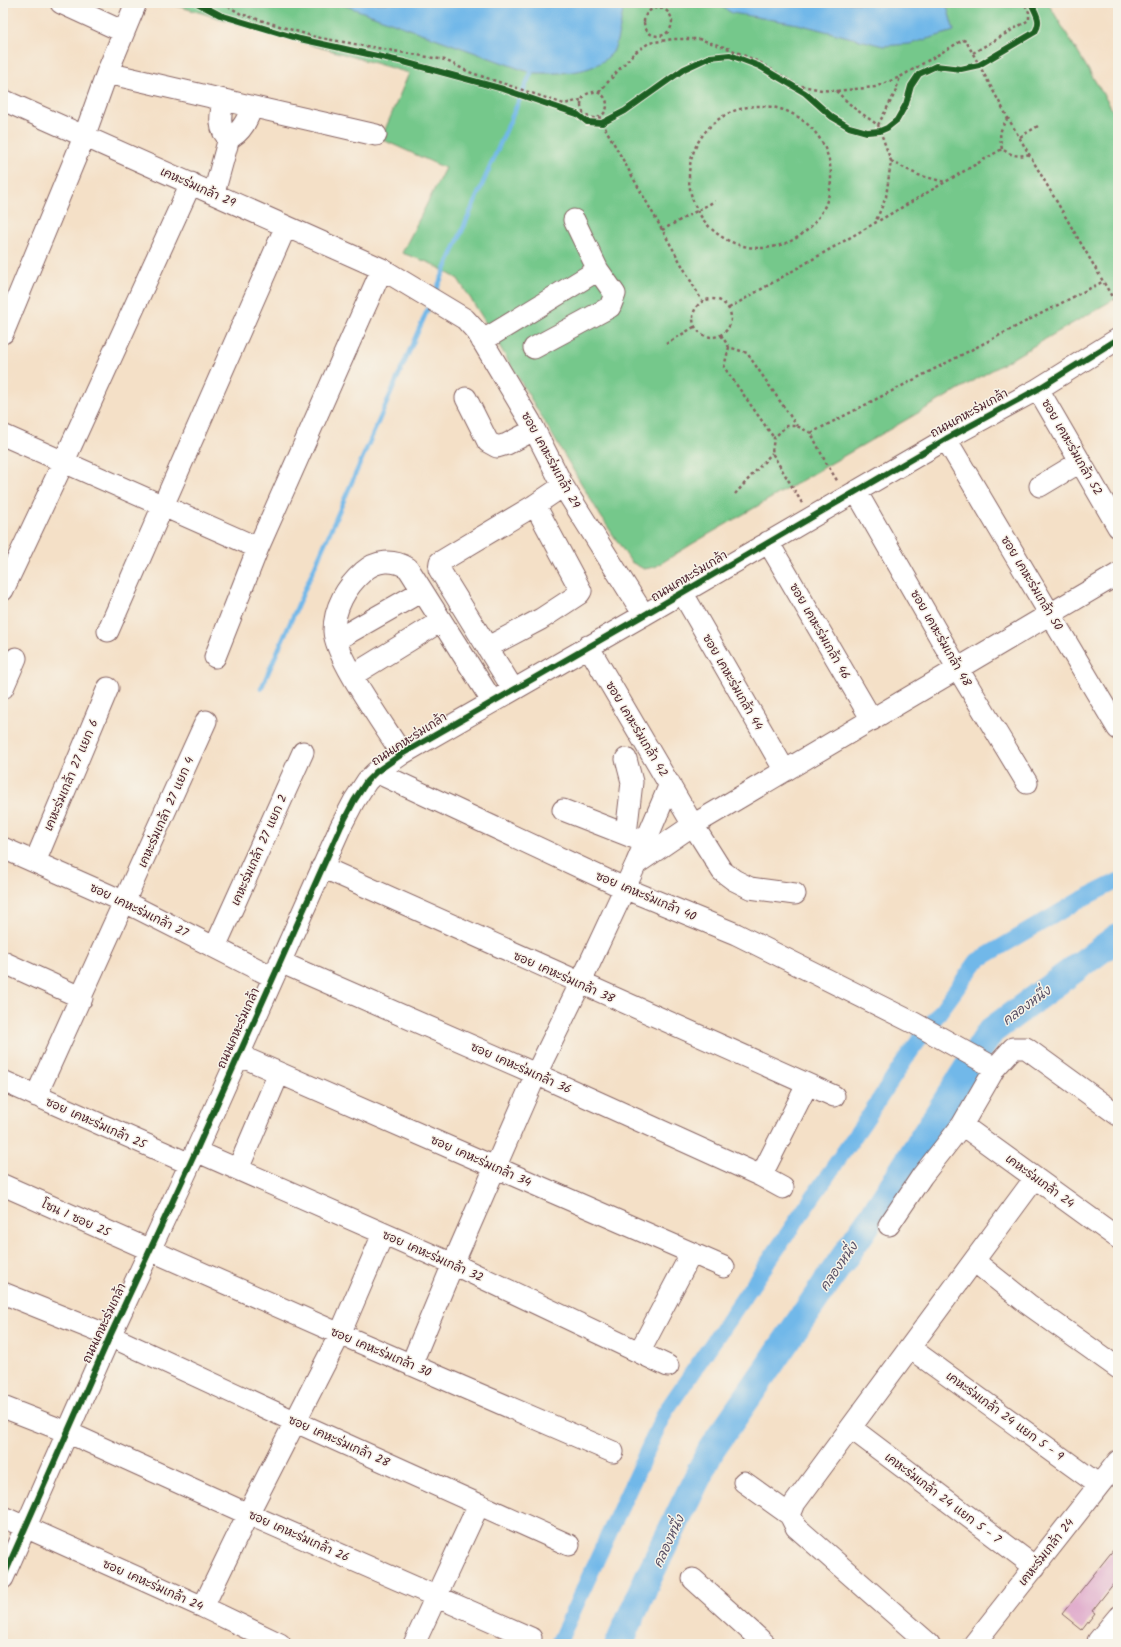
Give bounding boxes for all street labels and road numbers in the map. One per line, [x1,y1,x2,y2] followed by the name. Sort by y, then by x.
[157,162,239,213] street label: เคหะร่มเกล้า 29
[927,384,1012,443] street label: ถนนเคหะร่มเกล้า
[1036,396,1107,499] street label: ซอย เคหะร่มเกล้า 52
[516,408,585,512] street label: ซอย เคหะร่มเกล้า 29
[996,532,1067,634] street label: ซอย เคหะร่มเกล้า 50
[647,546,731,607] street label: ถนนเคหะร่มเกล้า
[784,580,855,683] street label: ซอย เคหะร่มเกล้า 46
[905,586,976,691] street label: ซอย เคหะร่มเกล้า 48
[697,631,768,734] street label: ซอย เคหะร่มเกล้า 44
[600,678,673,781] street label: ซอย เคหะร่มเกล้า 42
[368,708,451,771] street label: ถนนเคหะร่มเกล้า
[39,716,104,834] street label: เคหะร่มเกล้า 27 แยก 6
[133,753,200,871] street label: เคหะร่มเกล้า 27 แยก 4
[226,791,293,909] street label: เคหะร่มเกล้า 27 แยก 2
[593,867,699,926] street label: ซอย เคหะร่มเกล้า 40
[86,878,192,943] street label: ซอย เคหะร่มเกล้า 27
[510,947,618,1009] street label: ซอย เคหะร่มเกล้า 38
[212,985,265,1072] street label: ถนนเคหะร่มเกล้า
[467,1038,574,1099] street label: ซอย เคหะร่มเกล้า 36
[42,1093,151,1155] street label: ซอย เคหะร่มเกล้า 25
[427,1131,535,1192] street label: ซอย เคหะร่มเกล้า 34
[1001,1150,1079,1213] street label: เคหะร่มเกล้า 24
[38,1195,115,1243] street label: โซน 1 ซอย 25
[379,1226,486,1287] street label: ซอย เคหะร่มเกล้า 32
[78,1280,131,1366] street label: ถนนเคหะร่มเกล้า
[327,1323,434,1382] street label: ซอย เคหะร่มเกล้า 30
[942,1367,1068,1466] street label: เคหะร่มเกล้า 24 แยก 5 - 9
[285,1411,393,1473] street label: ซอย เคหะร่มเกล้า 28
[880,1448,1005,1549] street label: เคหะร่มเกล้า 24 แยก 5 - 7
[245,1506,352,1567] street label: ซอย เคหะร่มเกล้า 26
[1014,1514,1079,1590] street label: เคหะร่มเกล้า 24
[99,1555,207,1616] street label: ซอย เคหะร่มเกล้า 24

